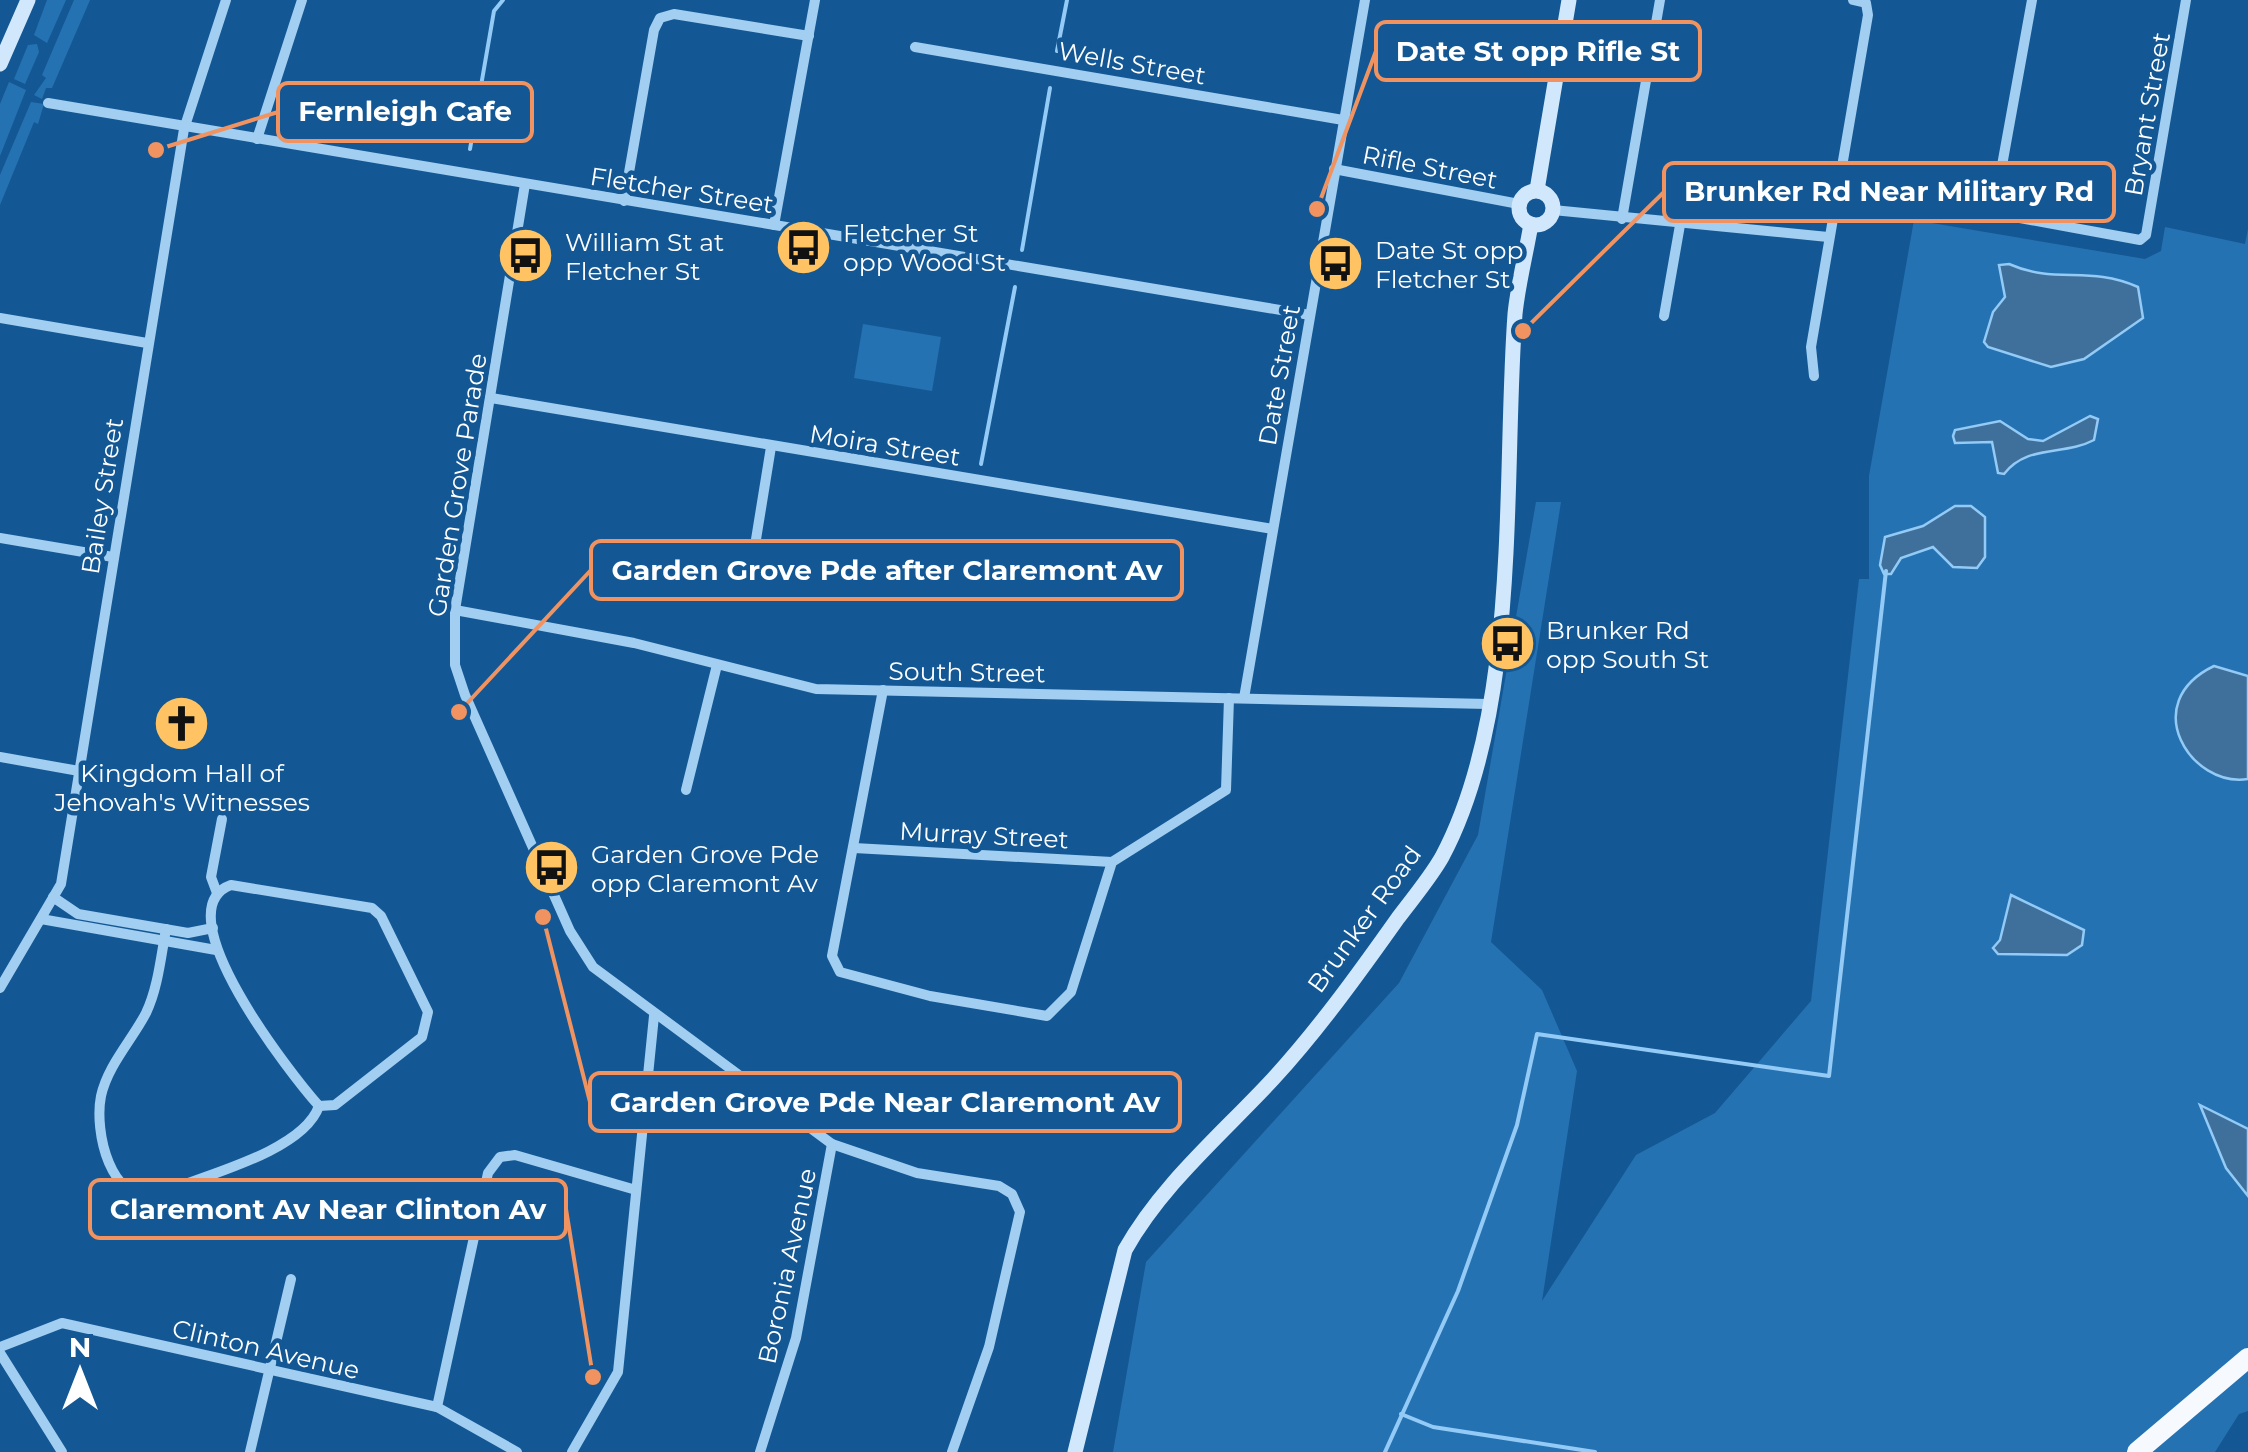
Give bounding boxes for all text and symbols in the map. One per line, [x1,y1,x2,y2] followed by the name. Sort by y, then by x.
[1376,22,1700,80] callout: Date St opp Rifle St
[2118,30,2176,198] street label: Bryant Street
[1396,34,1680,68] text: Date St opp Rifle St
[1056,35,1208,91] street label: Wells Street
[278,83,532,141] callout: Fernleigh Cafe
[298,94,512,128] text: Fernleigh Cafe
[1360,139,1500,195] street label: Rifle Street
[588,161,776,219] street label: Fletcher Street
[1664,163,2114,221] callout: Brunker Rd Near Military Rd
[1684,174,2094,208] text: Brunker Rd Near Military Rd
[774,217,834,277] bus stop icon: Fletcher St opp Wood St
[843,218,1006,277] place label: Fletcher St opp Wood St
[496,226,556,286] bus stop icon: William St at Fletcher St
[565,227,724,286] place label: William St at Fletcher St
[1306,234,1366,294] bus stop icon: Date St opp Fletcher St
[1375,235,1523,294] place label: Date St opp Fletcher St
[1252,302,1306,448] street label: Date Street
[421,351,493,619] street label: Garden Grove Parade
[75,416,129,576] street label: Bailey Street
[808,418,962,472] street label: Moira Street
[591,541,1182,599] callout: Garden Grove Pde after Claremont Av
[611,553,1163,587] text: Garden Grove Pde after Claremont Av
[1477,614,1537,674] bus stop icon: Brunker Rd opp South St
[1546,615,1709,674] place label: Brunker Rd opp South St
[888,656,1046,688] street label: South Street
[152,694,212,754] church icon: Kingdom Hall of Jehovah's Witnesses
[53,758,310,817] place label: Kingdom Hall of Jehovah's Witnesses
[899,816,1069,854] street label: Murray Street
[522,838,582,898] bus stop icon: Garden Grove Pde opp Claremont Av
[591,839,819,898] place label: Garden Grove Pde opp Claremont Av
[1301,840,1427,998] street label: Brunker Road
[590,1073,1180,1131] callout: Garden Grove Pde Near Claremont Av
[610,1085,1161,1119] text: Garden Grove Pde Near Claremont Av
[752,1165,822,1367] street label: Boronia Avenue
[90,1180,566,1238] callout: Claremont Av Near Clinton Av
[110,1192,546,1226] text: Claremont Av Near Clinton Av
[169,1313,363,1385] street label: Clinton Avenue
[30,1322,130,1422] north arrow
[69,1330,91,1364] text: N

